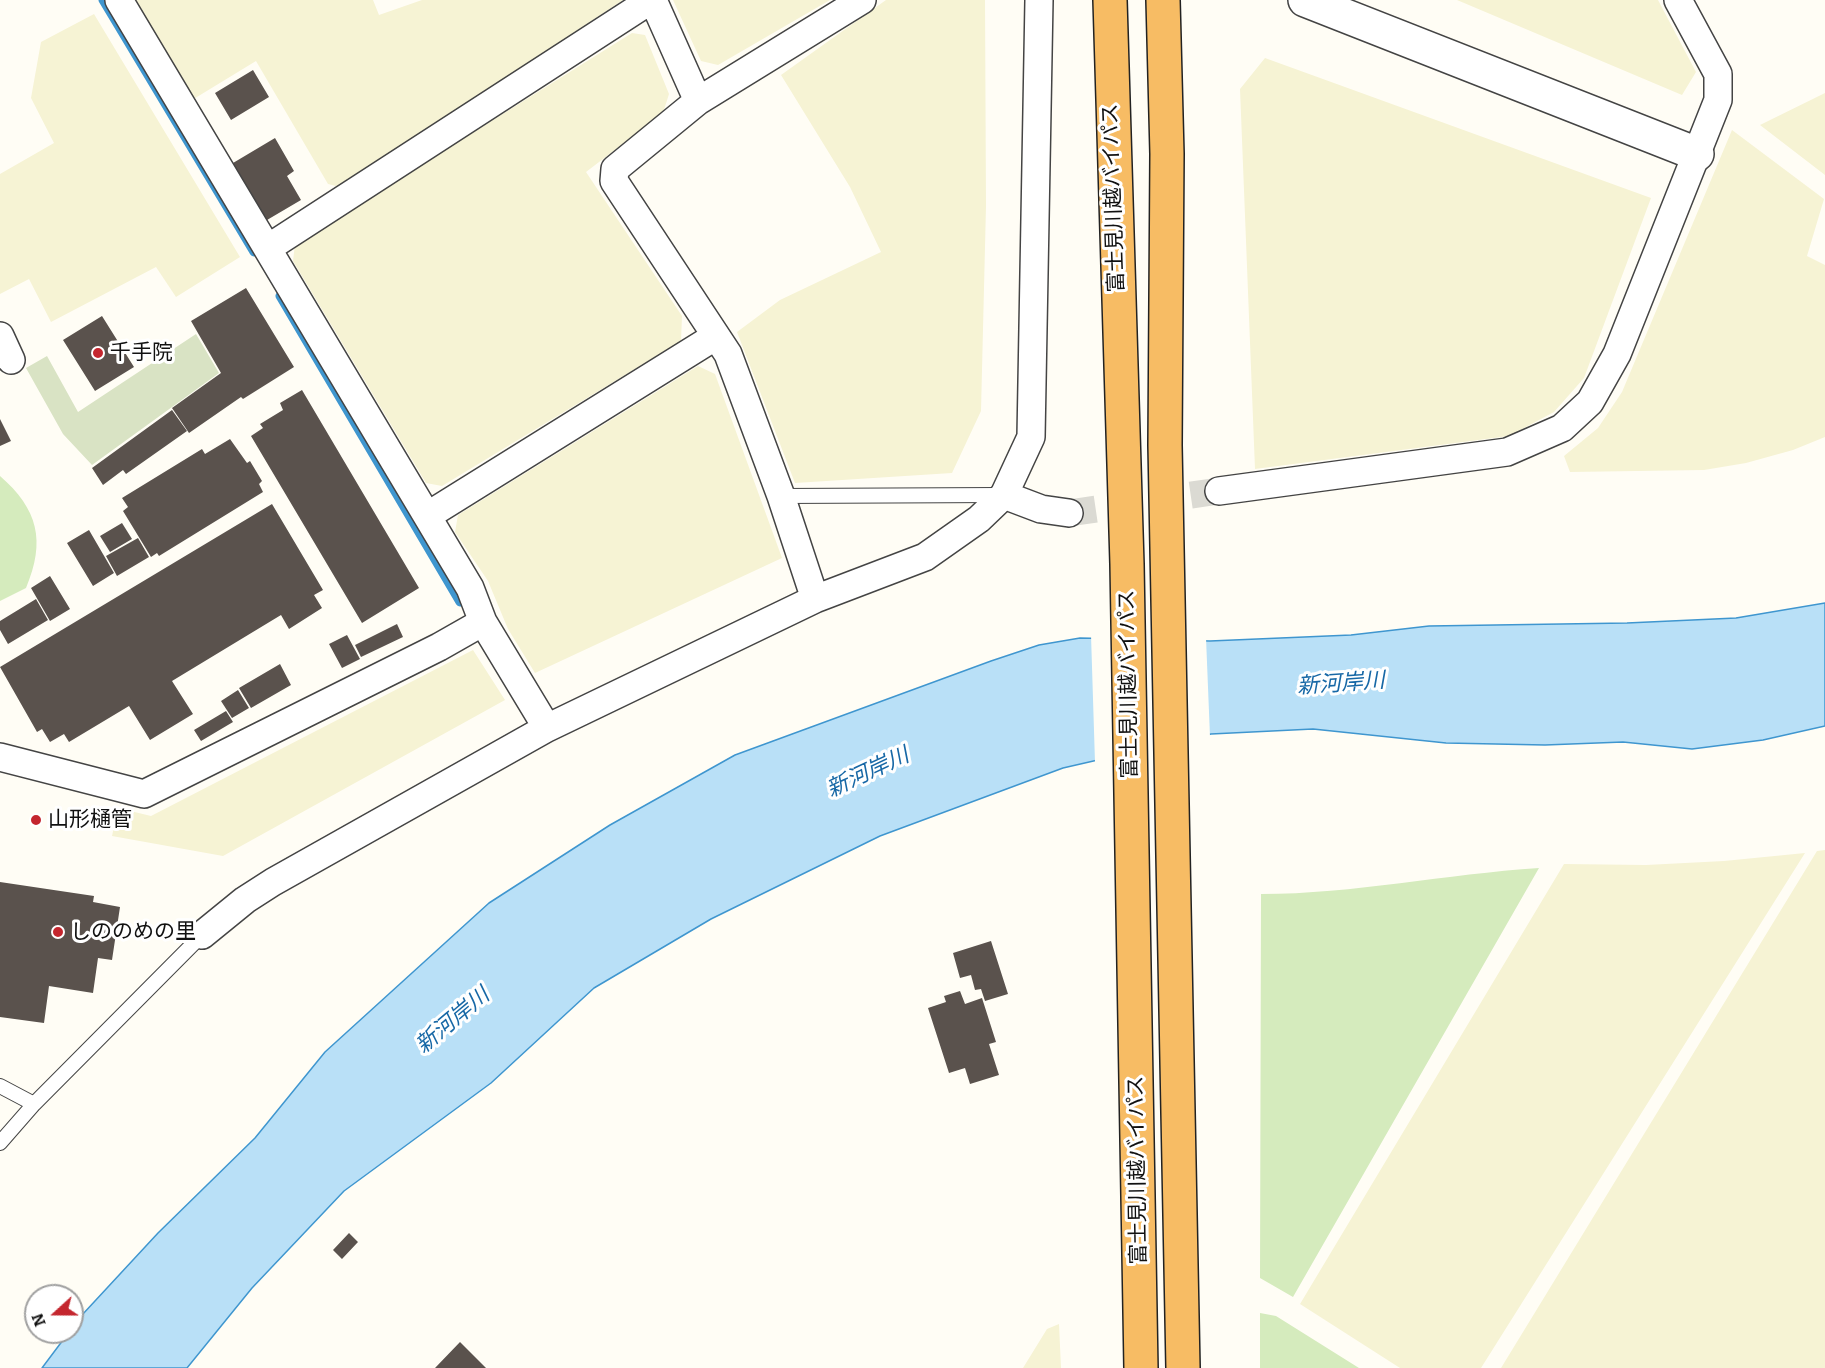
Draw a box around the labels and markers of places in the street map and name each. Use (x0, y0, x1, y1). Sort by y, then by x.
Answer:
place label: 千手院 (110, 340, 173, 366)
marker: 千手院 (91, 346, 105, 360)
place label: 山形樋管 (48, 807, 132, 833)
marker: 山形樋管 (29, 813, 43, 827)
place label: しののめの里 (70, 919, 196, 945)
marker: しののめの里 (51, 925, 65, 939)

